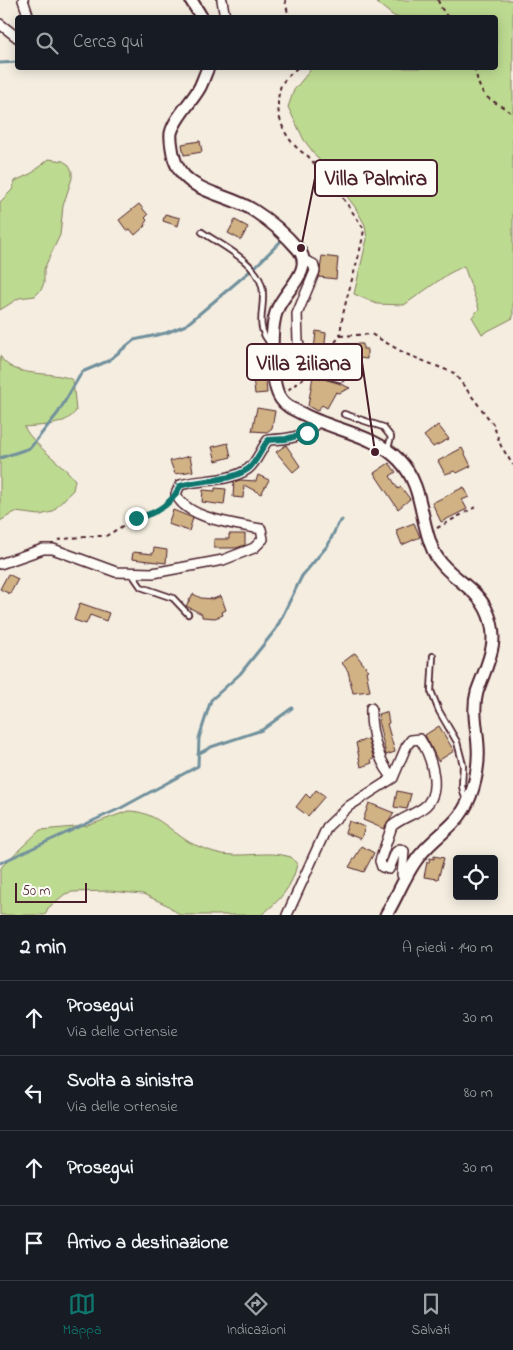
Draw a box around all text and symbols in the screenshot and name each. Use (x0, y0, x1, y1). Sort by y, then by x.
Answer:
search box (15, 15, 498, 70)
icon: search (33, 29, 61, 57)
text: Cerca qui (73, 29, 143, 56)
callout: Villa Palmira (315, 160, 437, 196)
text: Villa Palmira (324, 165, 427, 195)
callout: Villa Ziliana (247, 344, 362, 380)
text: Villa Ziliana (256, 350, 351, 380)
route start (296, 422, 319, 445)
route end (125, 507, 148, 530)
map controls (453, 855, 498, 900)
button: locate (453, 855, 498, 900)
scale bar (15, 880, 88, 903)
text: 50 m (22, 881, 50, 902)
text: 2 min (20, 933, 66, 963)
text: A piedi · 140 m (402, 936, 493, 960)
text: Prosegui (67, 993, 134, 1020)
icon: ahead (20, 1004, 48, 1032)
text: 30 m (463, 1006, 493, 1030)
text: Via delle Ortensie (67, 1020, 178, 1044)
text: Svolta a sinistra (67, 1068, 194, 1095)
icon: left (20, 1079, 48, 1107)
text: 80 m (464, 1081, 493, 1105)
text: Via delle Ortensie (67, 1095, 178, 1119)
icon: ahead (20, 1154, 48, 1182)
text: Prosegui (67, 1155, 134, 1182)
text: 30 m (463, 1156, 493, 1180)
icon: arrive (20, 1229, 48, 1257)
text: Arrivo a destinazione (67, 1230, 228, 1257)
tab: Mappa (63, 1290, 101, 1341)
tab: Indicazioni (227, 1290, 286, 1341)
tab: Salvati (411, 1290, 450, 1341)

